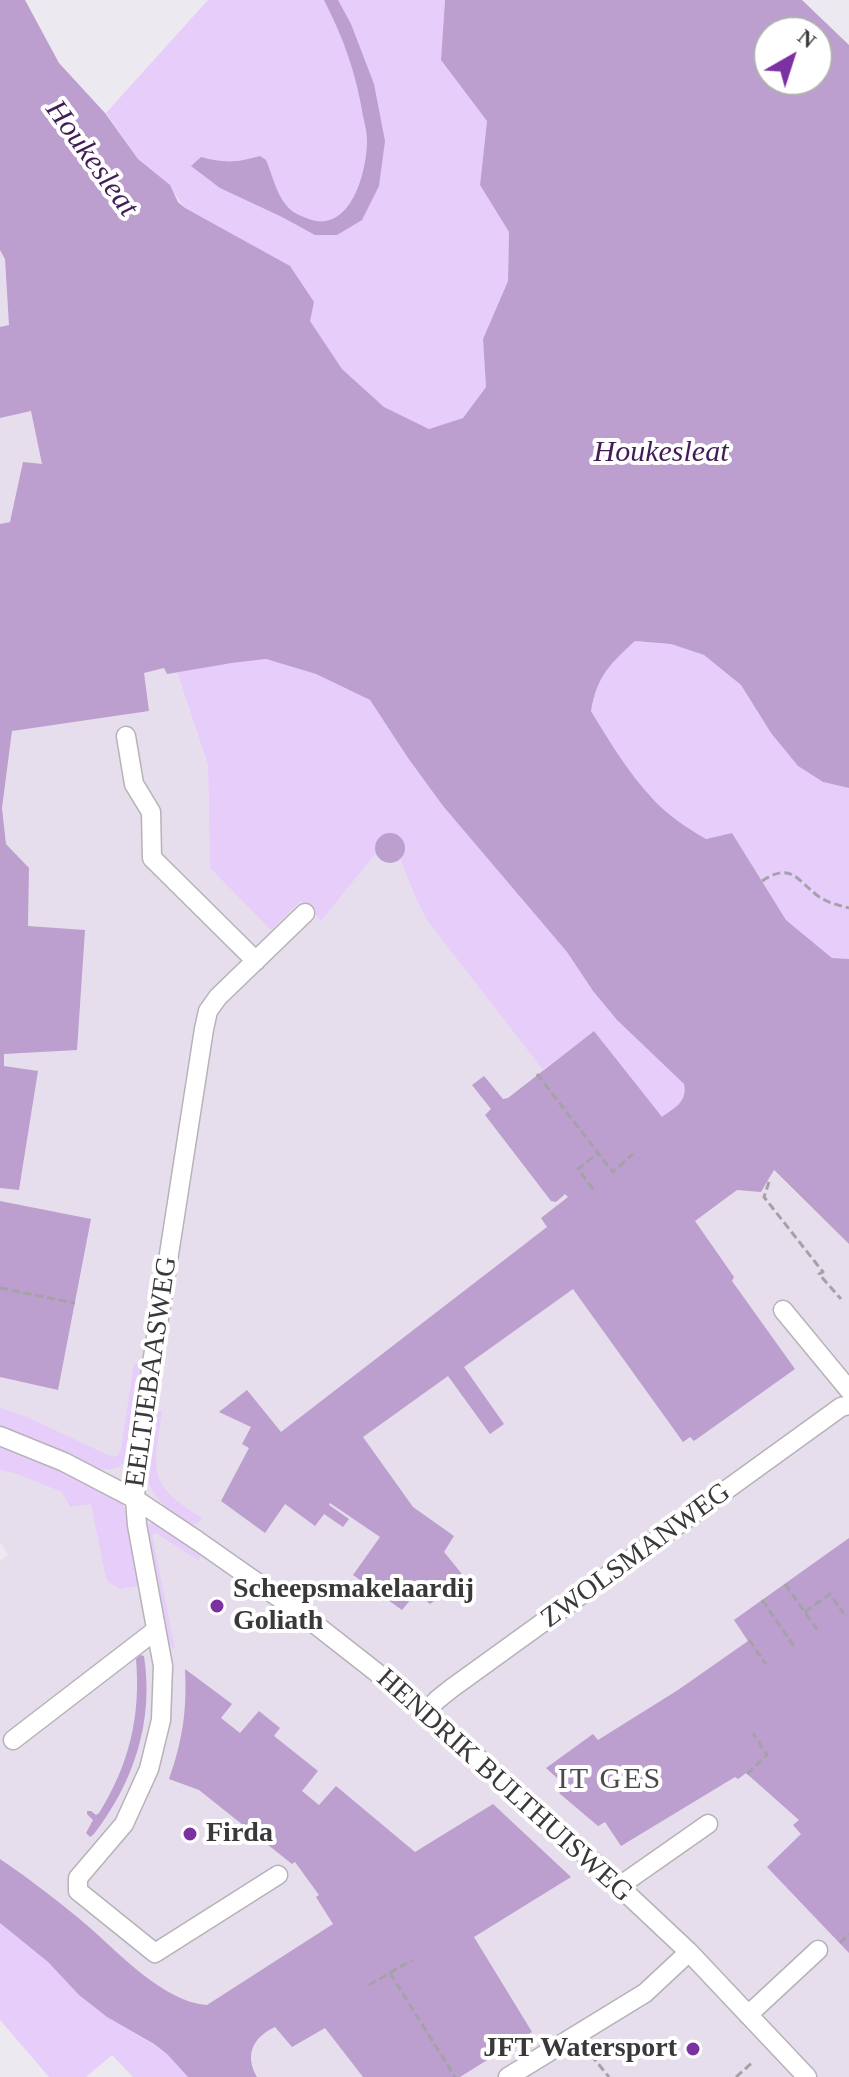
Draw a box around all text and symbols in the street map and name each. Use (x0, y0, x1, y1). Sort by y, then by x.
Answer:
north arrow (753, 16, 833, 96)
text: N (793, 24, 821, 53)
water label: Houkesleat (37, 94, 145, 224)
water label: Houkesleat (594, 435, 728, 471)
street label: EELTJEBAASWEG (119, 1255, 185, 1489)
street label: ZWOLSMANWEG (535, 1476, 737, 1636)
place label: Scheepsmakelaardij Goliath (233, 1573, 474, 1639)
marker: Scheepsmakelaardij Goliath (208, 1597, 226, 1615)
street label: HENDRIK BULTHUISWEG (369, 1662, 639, 1910)
district label: IT GES (558, 1762, 662, 1798)
place label: Firda (206, 1817, 273, 1851)
marker: Firda (181, 1825, 199, 1843)
place label: JFT Watersport (483, 2032, 677, 2066)
marker: JFT Watersport (684, 2040, 702, 2058)

